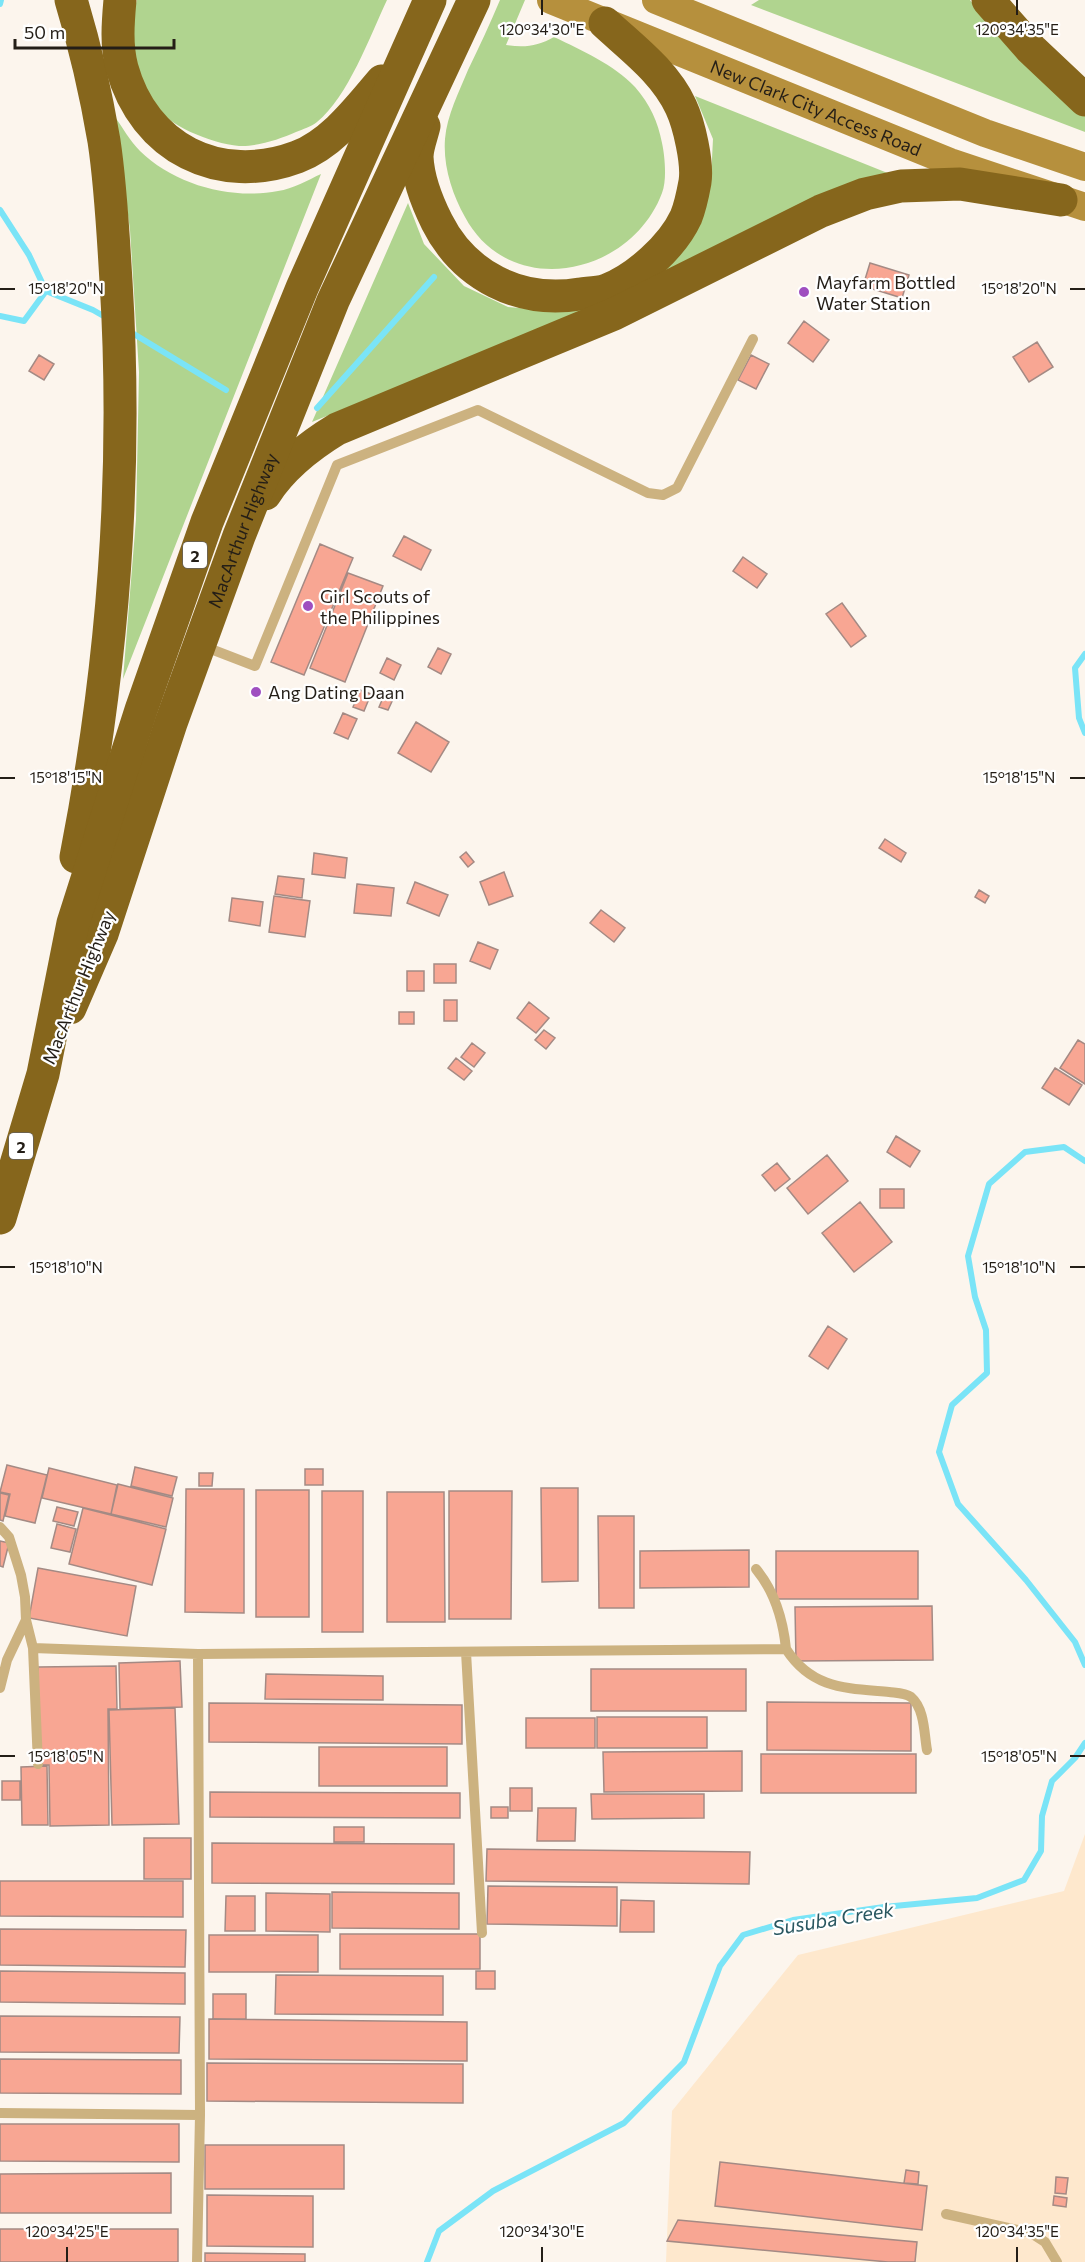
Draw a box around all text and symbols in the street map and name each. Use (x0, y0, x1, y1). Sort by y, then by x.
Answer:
scale bar (15, 12, 174, 50)
text: 120°34'30"E (500, 20, 585, 38)
text: 120°34'35"E (975, 20, 1059, 38)
text: 50 m (24, 21, 65, 43)
street label: New Clark City Access Road (707, 55, 925, 160)
place label: Mayfarm Bottled Water Station (816, 271, 956, 314)
text: 15°18'20"N (28, 279, 104, 297)
text: 15°18'20"N (981, 279, 1057, 297)
marker: Mayfarm Bottled Water Station (797, 285, 811, 299)
street label: MacArthur Highway (203, 450, 282, 611)
road number: 2 (183, 542, 207, 568)
place label: Girl Scouts of the Philippines (320, 585, 440, 628)
marker: Girl Scouts of the Philippines (301, 599, 315, 613)
place label: Ang Dating Daan (268, 681, 405, 703)
marker: Ang Dating Daan (249, 685, 263, 699)
text: 15°18'15"N (30, 768, 102, 786)
text: 15°18'15"N (983, 768, 1055, 786)
street label: MacArthur Highway (37, 907, 119, 1067)
road number: 2 (9, 1133, 33, 1159)
text: 15°18'10"N (29, 1258, 103, 1276)
text: 15°18'10"N (982, 1258, 1056, 1276)
text: 15°18'05"N (28, 1747, 104, 1765)
text: 15°18'05"N (981, 1747, 1057, 1765)
water label: Susuba Creek (771, 1896, 897, 1939)
text: 120°34'25"E (25, 2222, 109, 2240)
text: 120°34'30"E (500, 2222, 585, 2240)
text: 120°34'35"E (975, 2222, 1059, 2240)

